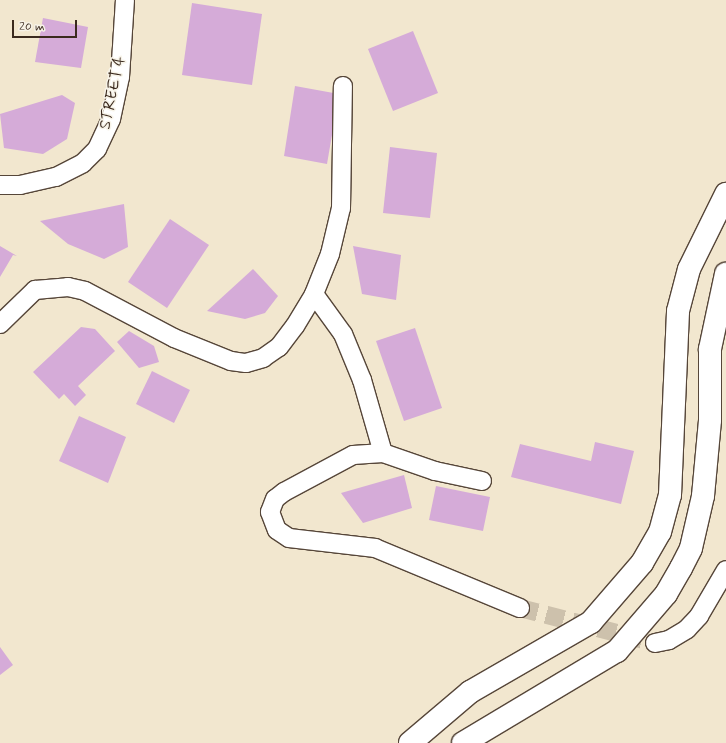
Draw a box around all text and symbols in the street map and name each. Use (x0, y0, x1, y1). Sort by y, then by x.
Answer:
scale bar (14, 12, 79, 38)
text: 20 m (19, 19, 45, 35)
street label: STREET 4 (96, 55, 130, 131)

